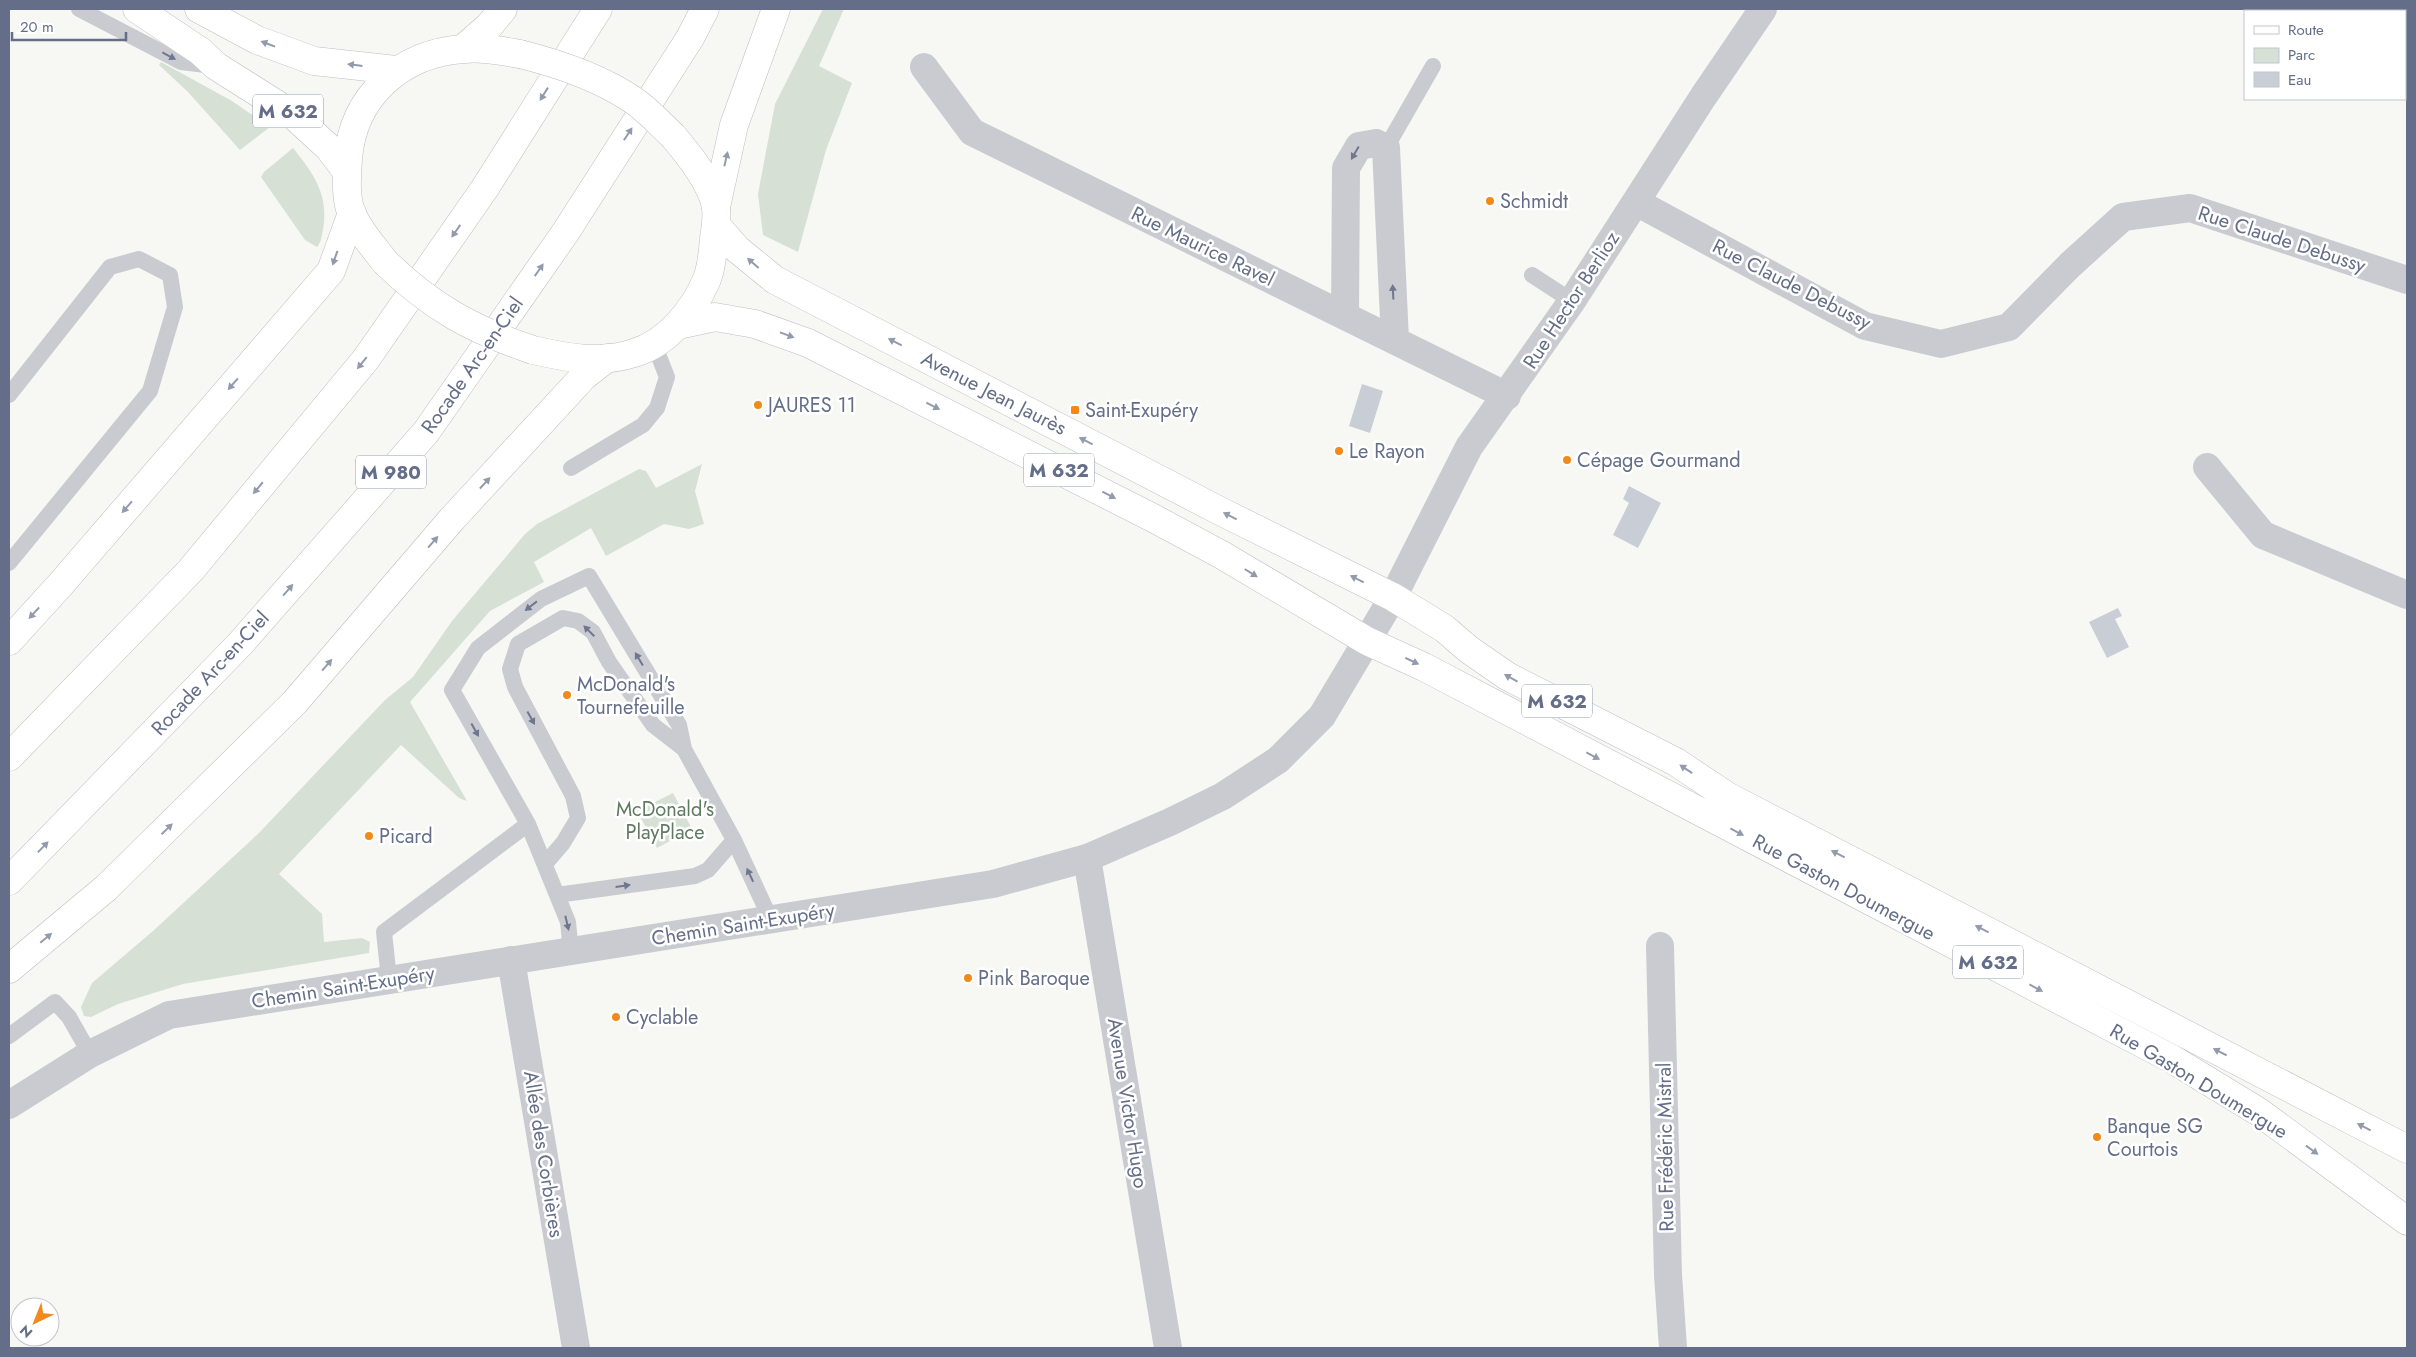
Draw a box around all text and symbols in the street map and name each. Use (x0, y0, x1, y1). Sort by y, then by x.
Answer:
scale bar (12, 10, 126, 42)
legend (2244, 10, 2406, 100)
text: 20 m (20, 16, 54, 38)
text: Route (2288, 19, 2324, 41)
one-way arrow (261, 40, 276, 47)
text: Parc (2288, 44, 2315, 66)
one-way arrow (162, 52, 176, 60)
one-way arrow (347, 61, 363, 69)
text: Eau (2288, 69, 2311, 91)
one-way arrow (540, 88, 549, 101)
road number: M 632 (253, 94, 323, 128)
one-way arrow (624, 127, 633, 141)
one-way arrow (1350, 147, 1359, 160)
one-way arrow (722, 152, 730, 167)
place label: Schmidt (1500, 187, 1568, 216)
marker: Schmidt (1484, 195, 1496, 207)
street label: Rue Maurice Ravel (1126, 199, 1279, 294)
street label: Rue Claude Debussy (2194, 199, 2370, 280)
one-way arrow (451, 224, 461, 237)
street label: Rue Hector Berlioz (1516, 226, 1627, 375)
street label: Rue Claude Debussy (1707, 232, 1876, 337)
one-way arrow (331, 251, 338, 266)
one-way arrow (747, 258, 760, 269)
one-way arrow (534, 263, 544, 276)
one-way arrow (1388, 283, 1396, 299)
street label: Rocade Arc-en-Ciel (414, 291, 531, 440)
one-way arrow (779, 332, 794, 339)
one-way arrow (888, 338, 902, 346)
street label: Avenue Jean Jaurès (916, 344, 1071, 443)
one-way arrow (357, 357, 368, 370)
one-way arrow (228, 377, 239, 390)
place label: JAURES 11 (765, 391, 856, 420)
place label: Saint-Exupéry (1085, 396, 1198, 425)
marker: JAURES 11 (752, 399, 764, 411)
one-way arrow (925, 402, 940, 410)
marker: Saint-Exupéry (1069, 404, 1081, 416)
one-way arrow (1079, 437, 1093, 445)
place label: Le Rayon (1349, 437, 1425, 466)
marker: Le Rayon (1333, 445, 1345, 457)
place label: Cépage Gourmand (1577, 446, 1741, 475)
road number: M 632 (1024, 454, 1094, 486)
marker: Cépage Gourmand (1561, 454, 1573, 466)
road number: M 980 (356, 456, 426, 488)
one-way arrow (479, 478, 491, 490)
one-way arrow (253, 482, 264, 495)
one-way arrow (1102, 491, 1116, 499)
one-way arrow (122, 500, 133, 513)
one-way arrow (1223, 512, 1237, 520)
one-way arrow (427, 535, 438, 548)
one-way arrow (1245, 568, 1258, 578)
one-way arrow (1350, 575, 1364, 583)
one-way arrow (282, 584, 294, 596)
one-way arrow (525, 601, 538, 612)
street label: Rocade Arc-en-Ciel (145, 604, 276, 742)
one-way arrow (28, 606, 40, 618)
one-way arrow (583, 625, 595, 637)
one-way arrow (635, 653, 644, 666)
one-way arrow (321, 658, 332, 671)
one-way arrow (1405, 658, 1419, 666)
place label: McDonald's Tournefeuille (577, 670, 685, 722)
one-way arrow (1505, 673, 1518, 682)
road number: M 632 (1522, 684, 1592, 718)
marker: McDonald's Tournefeuille (561, 689, 573, 701)
one-way arrow (527, 712, 536, 725)
one-way arrow (471, 722, 479, 737)
one-way arrow (1586, 752, 1601, 760)
one-way arrow (1679, 764, 1693, 774)
park label: McDonald's PlayPlace (616, 795, 714, 847)
place label: Picard (379, 822, 433, 851)
one-way arrow (160, 823, 172, 835)
street label: Rue Gaston Doumergue (1747, 827, 1940, 948)
one-way arrow (1730, 828, 1744, 836)
marker: Picard (363, 830, 375, 842)
one-way arrow (37, 841, 49, 853)
one-way arrow (1831, 850, 1845, 858)
one-way arrow (746, 868, 754, 882)
one-way arrow (615, 882, 631, 890)
street label: Chemin Saint-Exupéry (650, 896, 837, 953)
one-way arrow (563, 916, 571, 931)
one-way arrow (1975, 925, 1990, 933)
one-way arrow (39, 932, 52, 943)
road number: M 632 (1953, 946, 2023, 979)
street label: Chemin Saint-Exupéry (250, 959, 437, 1016)
place label: Pink Baroque (978, 964, 1090, 993)
marker: Pink Baroque (962, 972, 974, 984)
one-way arrow (2029, 984, 2044, 992)
place label: Cyclable (626, 1003, 698, 1032)
marker: Cyclable (610, 1011, 622, 1023)
street label: Avenue Victor Hugo (1100, 1016, 1155, 1190)
street label: Rue Gaston Doumergue (2104, 1017, 2293, 1146)
one-way arrow (2213, 1048, 2227, 1056)
street label: Rue Frédéric Mistral (1650, 1062, 1681, 1232)
street label: Allée des Corbières (516, 1069, 571, 1239)
place label: Banque SG Courtois (2107, 1112, 2203, 1164)
one-way arrow (2357, 1123, 2371, 1131)
marker: Banque SG Courtois (2091, 1131, 2103, 1143)
one-way arrow (2305, 1145, 2318, 1155)
north arrow (10, 1297, 60, 1347)
text: N (15, 1320, 37, 1343)

